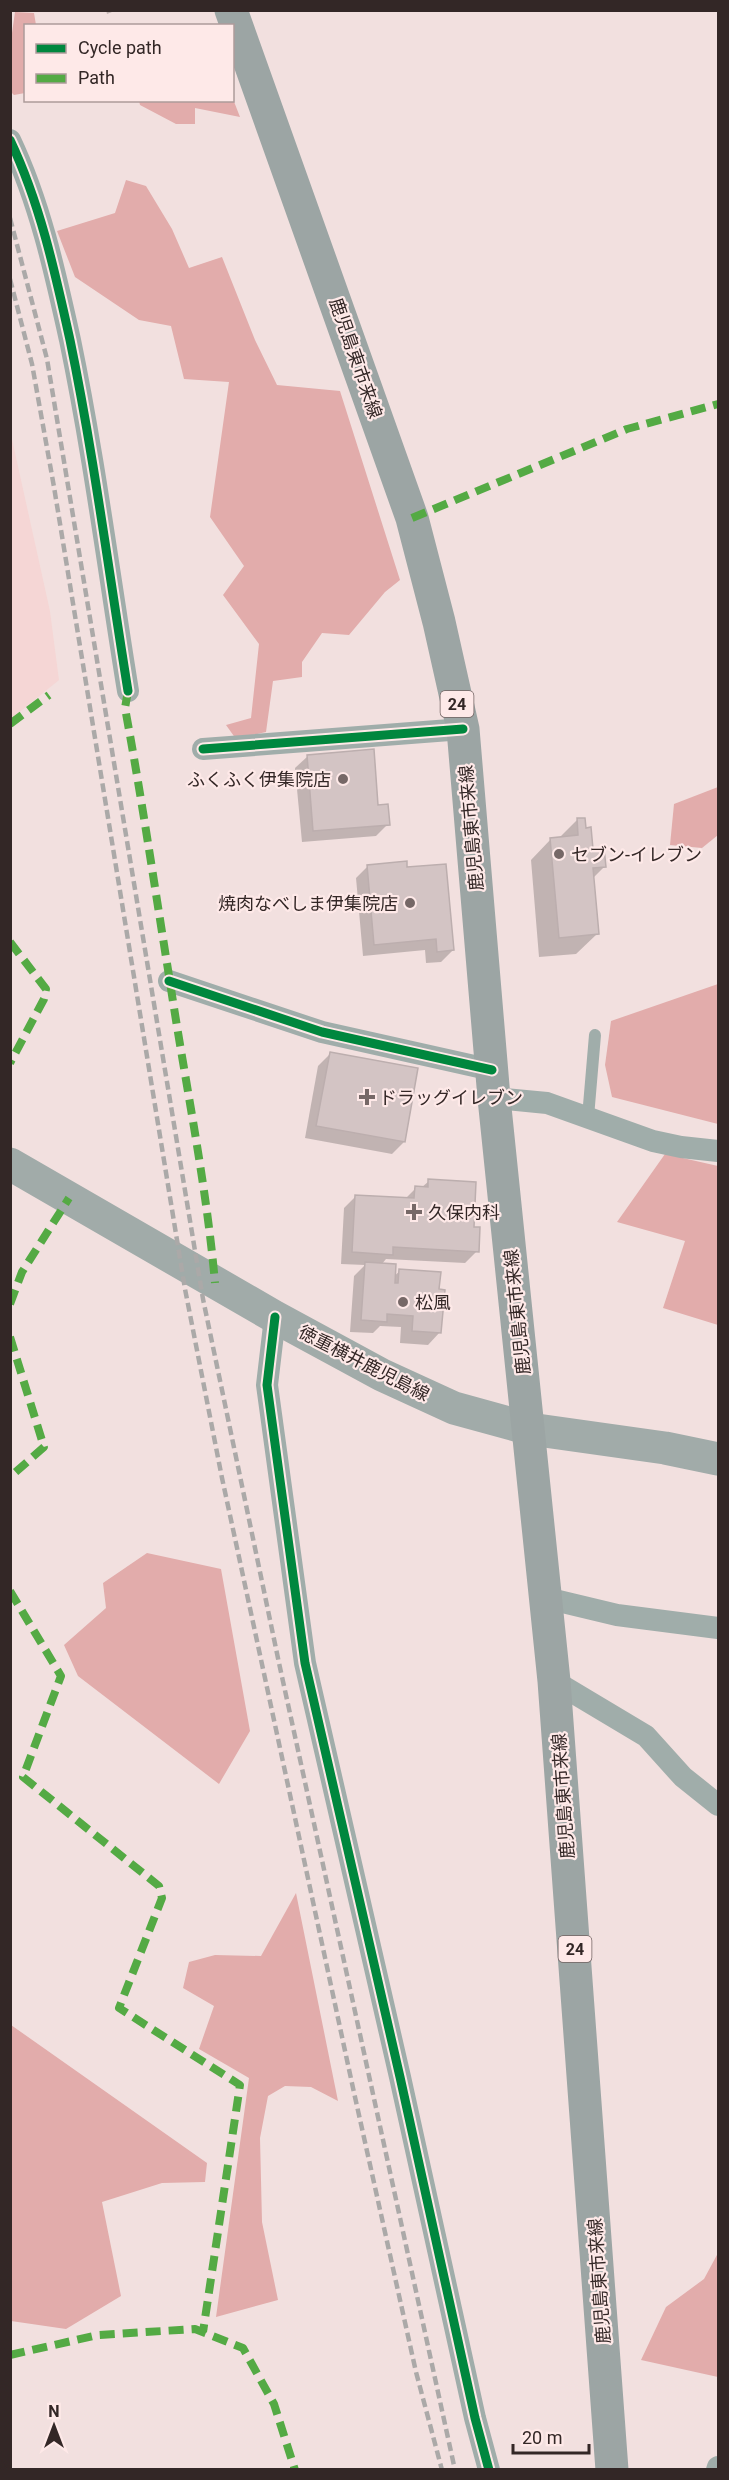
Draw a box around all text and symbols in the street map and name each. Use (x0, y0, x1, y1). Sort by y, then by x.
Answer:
legend (24, 24, 234, 102)
text: Cycle path (78, 37, 162, 58)
text: Path (78, 67, 115, 88)
street label: 鹿児島東市来線 (326, 295, 386, 421)
road number: 24 (440, 691, 474, 717)
street label: 鹿児島東市来線 (455, 764, 487, 892)
place label: ふくふく伊集院店 (187, 769, 331, 790)
marker: ふくふく伊集院店 (336, 772, 350, 786)
place label: セブン-イレブン (571, 844, 702, 865)
marker: セブン-イレブン (552, 847, 566, 861)
place label: 焼肉なべしま伊集院店 (218, 893, 398, 914)
marker: 焼肉なべしま伊集院店 (403, 896, 417, 910)
place label: ドラッグイレブン (379, 1087, 523, 1108)
marker: ドラッグイレブン (360, 1090, 374, 1104)
place label: 久保内科 (428, 1202, 500, 1223)
marker: 久保内科 (405, 1203, 423, 1221)
street label: 鹿児島東市来線 (500, 1248, 534, 1376)
place label: 松風 (415, 1292, 451, 1313)
marker: 松風 (396, 1295, 410, 1309)
street label: 徳重横井鹿児島線 (295, 1321, 433, 1405)
street label: 鹿児島東市来線 (548, 1732, 578, 1860)
road number: 24 (558, 1936, 592, 1962)
street label: 鹿児島東市来線 (584, 2217, 614, 2345)
north arrow (24, 2396, 84, 2456)
text: N (48, 2402, 60, 2421)
scale bar (513, 2417, 590, 2455)
text: 20 m (522, 2427, 562, 2448)

